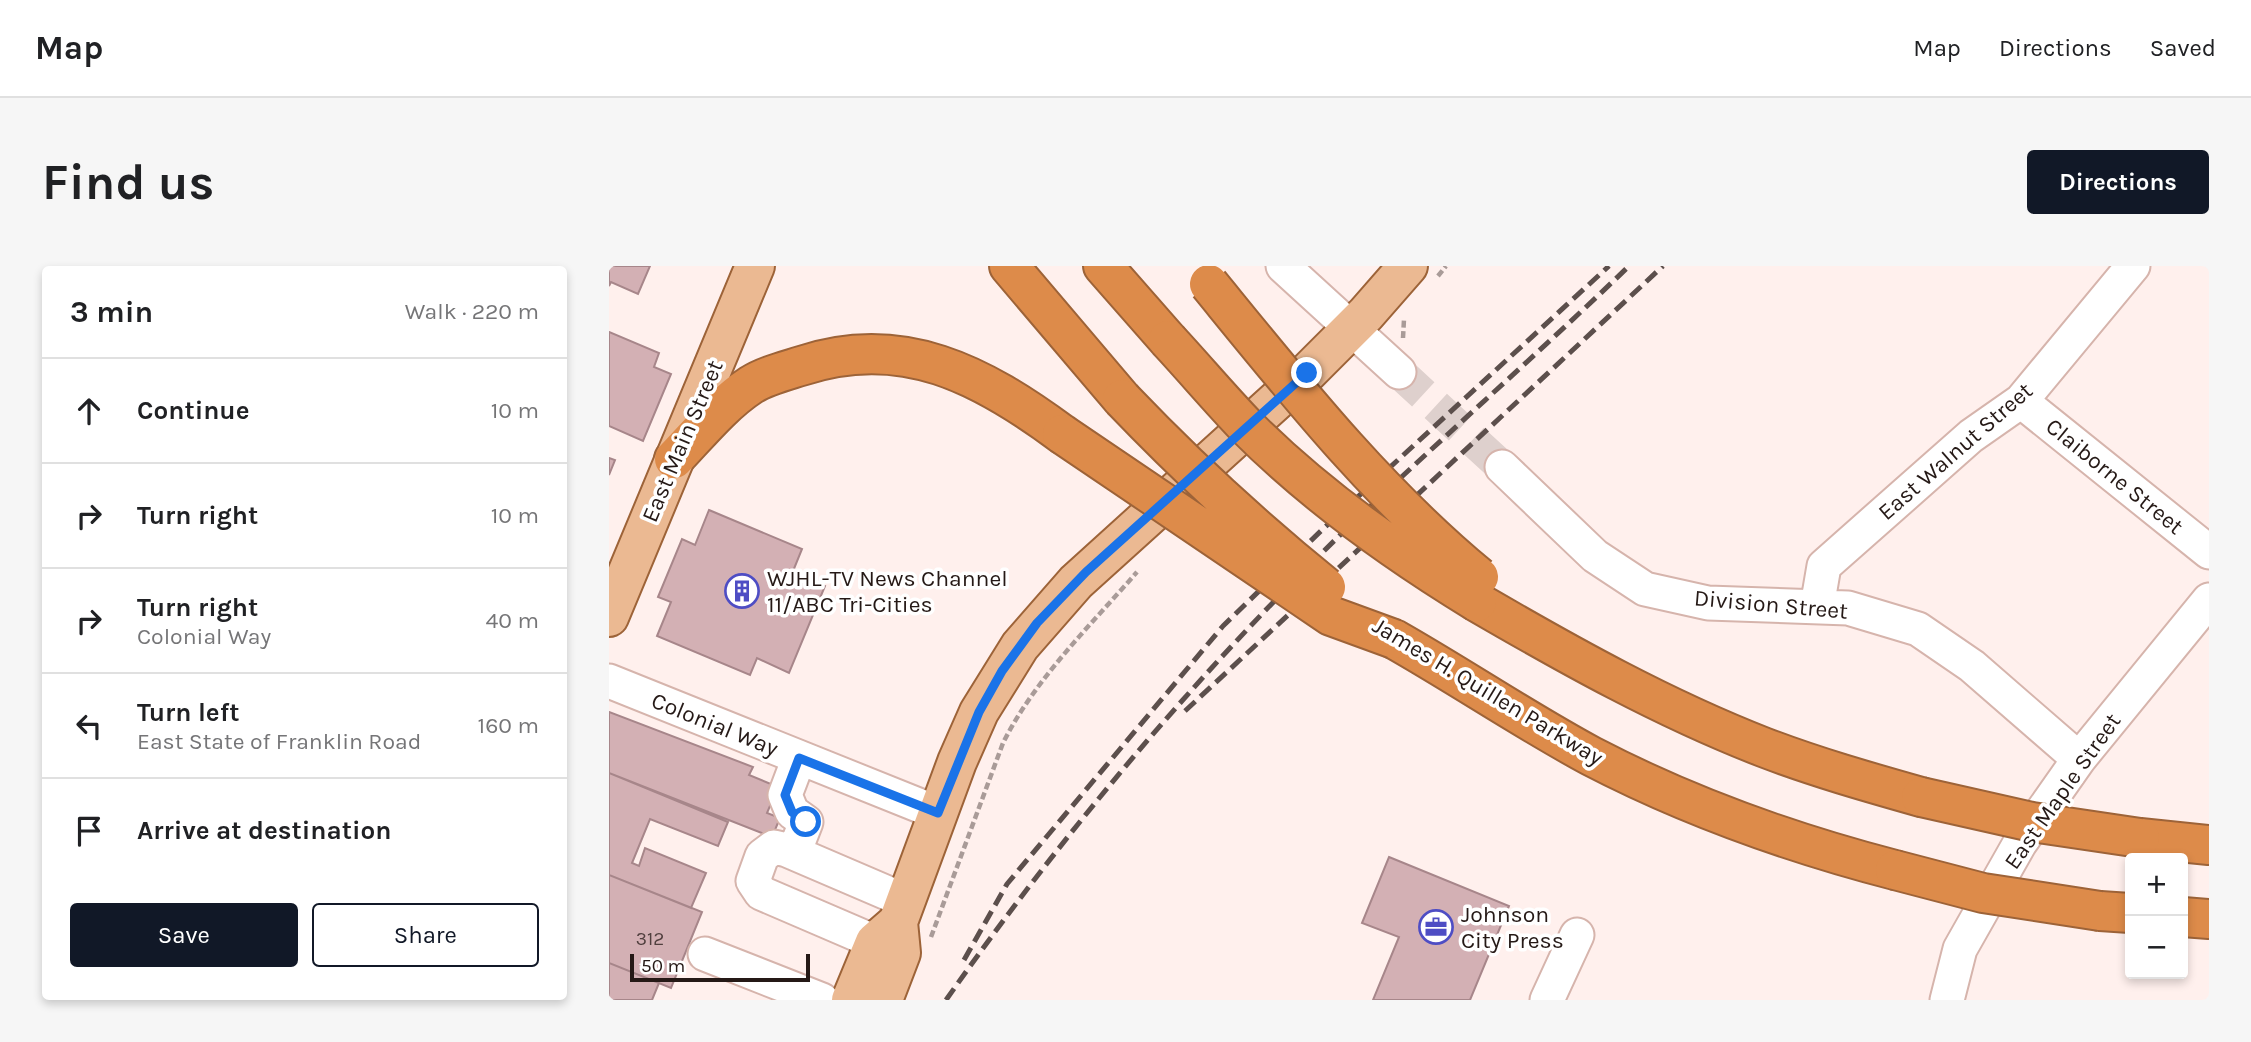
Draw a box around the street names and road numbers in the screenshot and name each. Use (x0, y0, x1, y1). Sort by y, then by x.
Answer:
street label: East Main Street (636, 356, 729, 526)
street label: East Walnut Street (1873, 377, 2038, 526)
street label: Claiborne Street (2041, 413, 2189, 540)
street label: Division Street (1693, 584, 1849, 625)
street label: James H. Quillen Parkway (1368, 612, 1608, 771)
street label: Colonial Way (648, 687, 782, 762)
street label: East Maple Street (1999, 708, 2127, 874)

